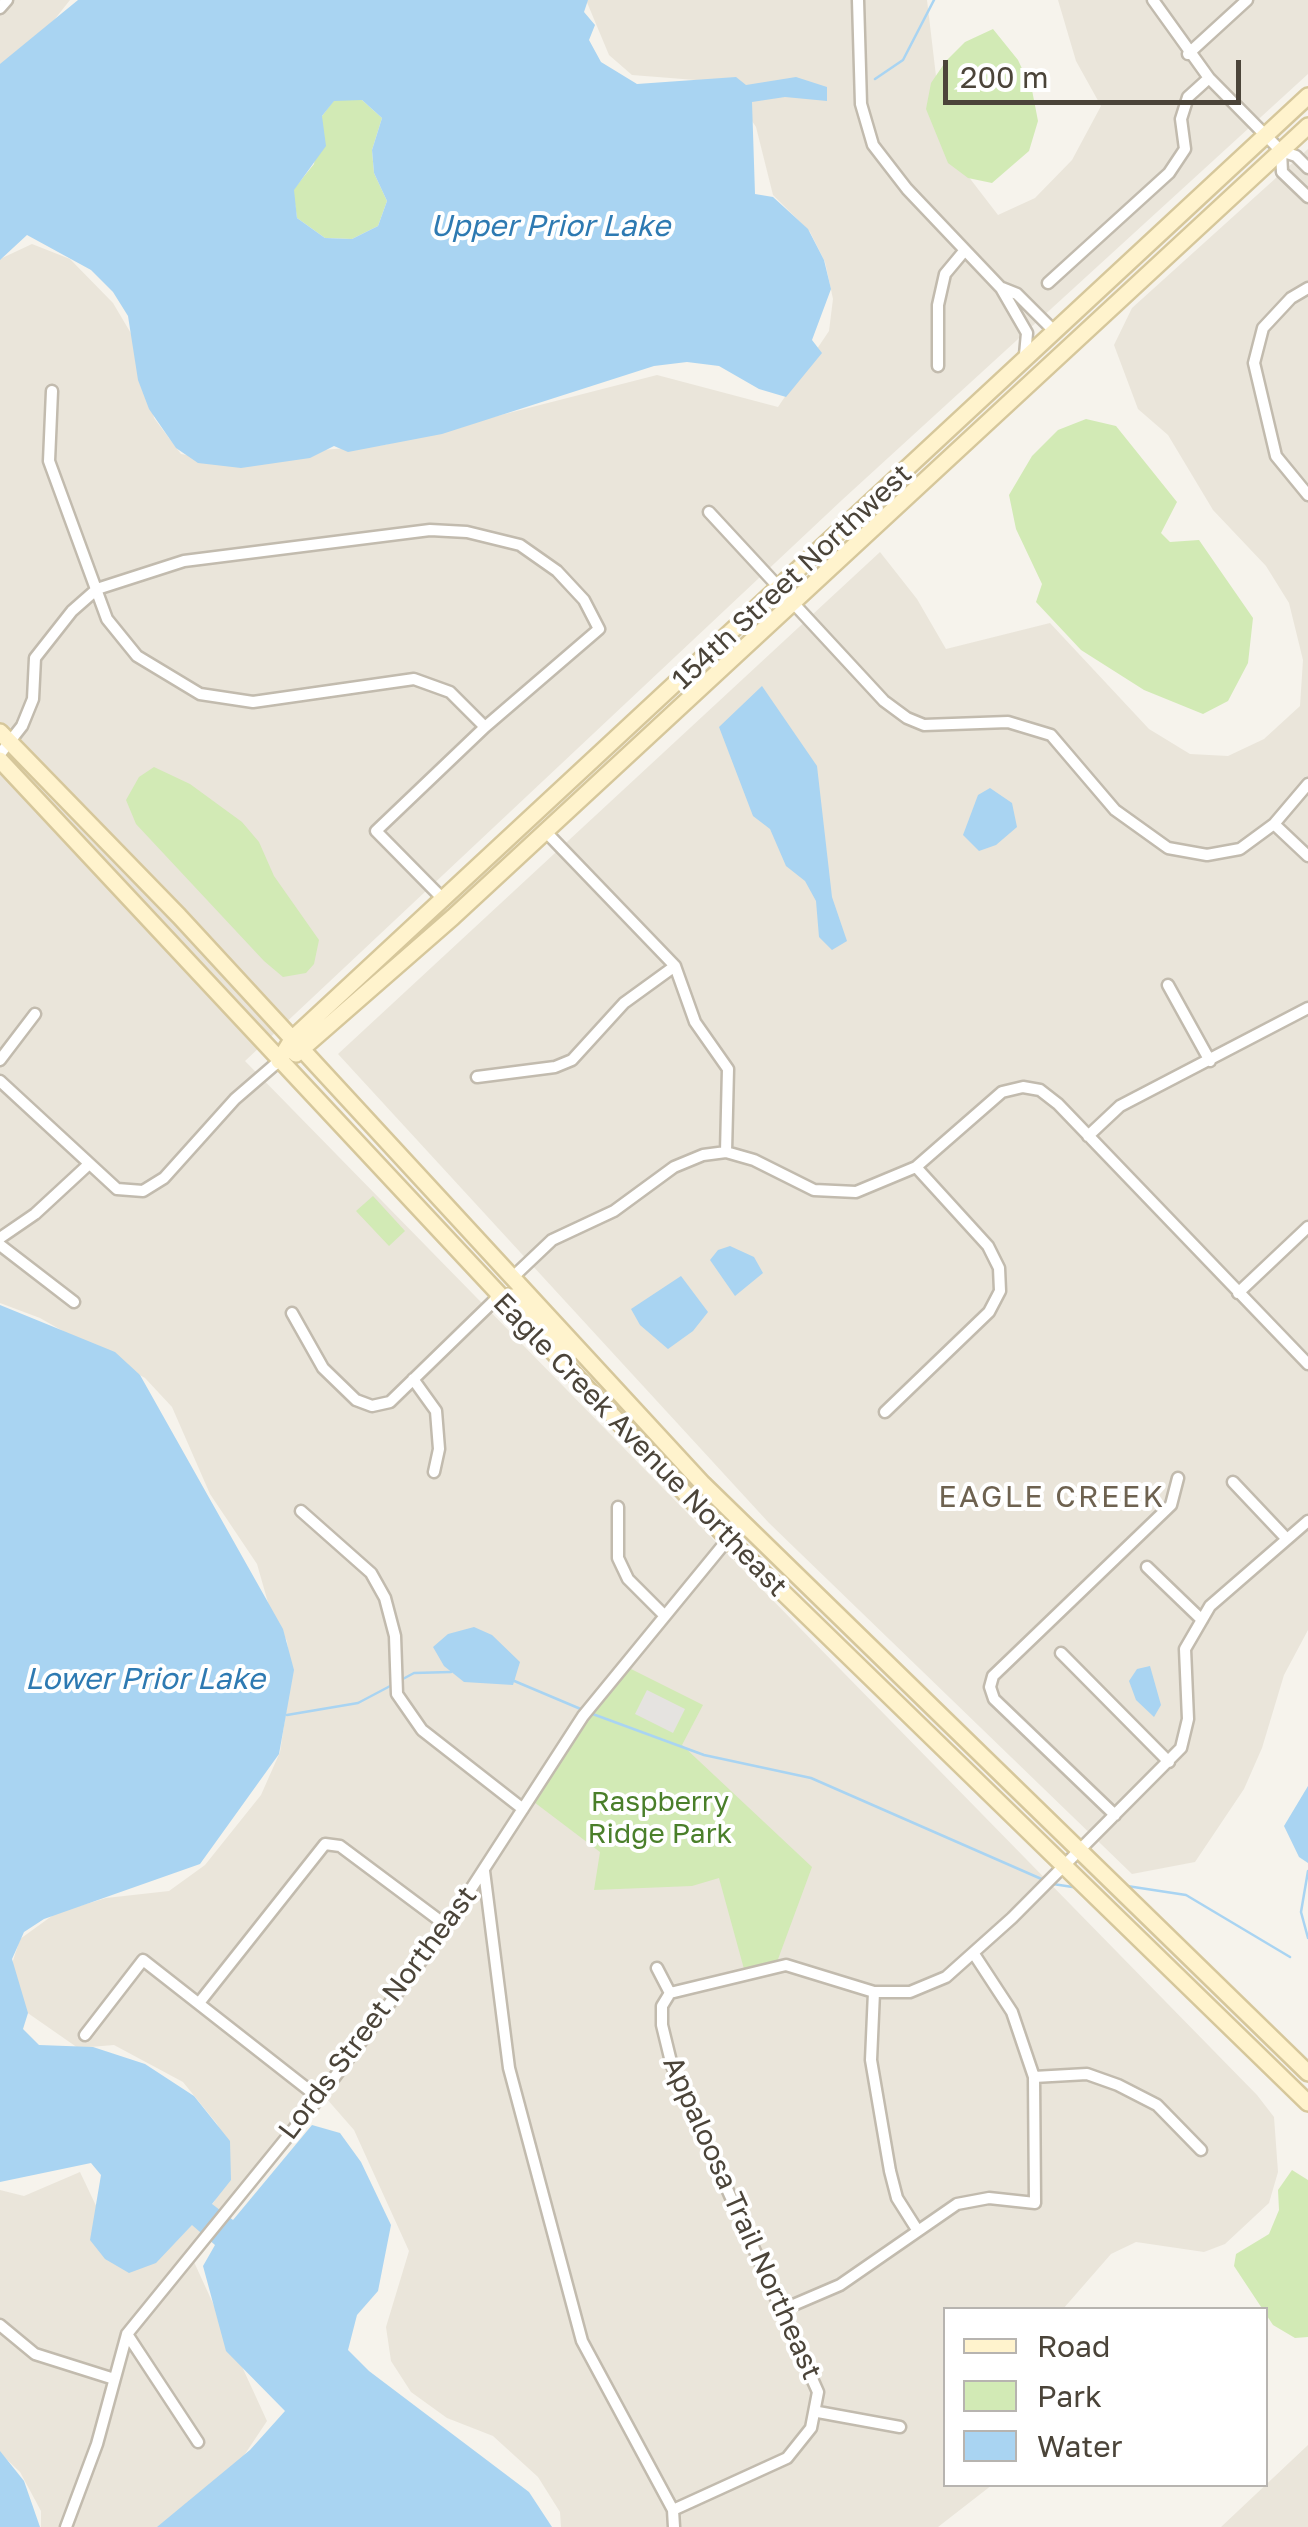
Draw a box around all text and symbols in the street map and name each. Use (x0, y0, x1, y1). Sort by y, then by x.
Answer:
scale bar (948, 40, 1246, 102)
text: 200 m (960, 59, 1049, 95)
water label: Upper Prior Lake (430, 208, 670, 244)
street label: 154th Street Northwest (666, 457, 918, 697)
street label: Eagle Creek Avenue Northeast (486, 1286, 794, 1604)
district label: EAGLE CREEK (938, 1479, 1166, 1515)
water label: Lower Prior Lake (25, 1661, 265, 1697)
park label: Raspberry Ridge Park (588, 1785, 732, 1851)
street label: Lords Street Northeast (272, 1880, 484, 2146)
street label: Appaloosa Trail Northeast (656, 2051, 828, 2385)
legend (943, 2307, 1268, 2487)
text: Road (1037, 2328, 1111, 2364)
text: Park (1037, 2378, 1102, 2414)
text: Water (1037, 2428, 1122, 2464)

